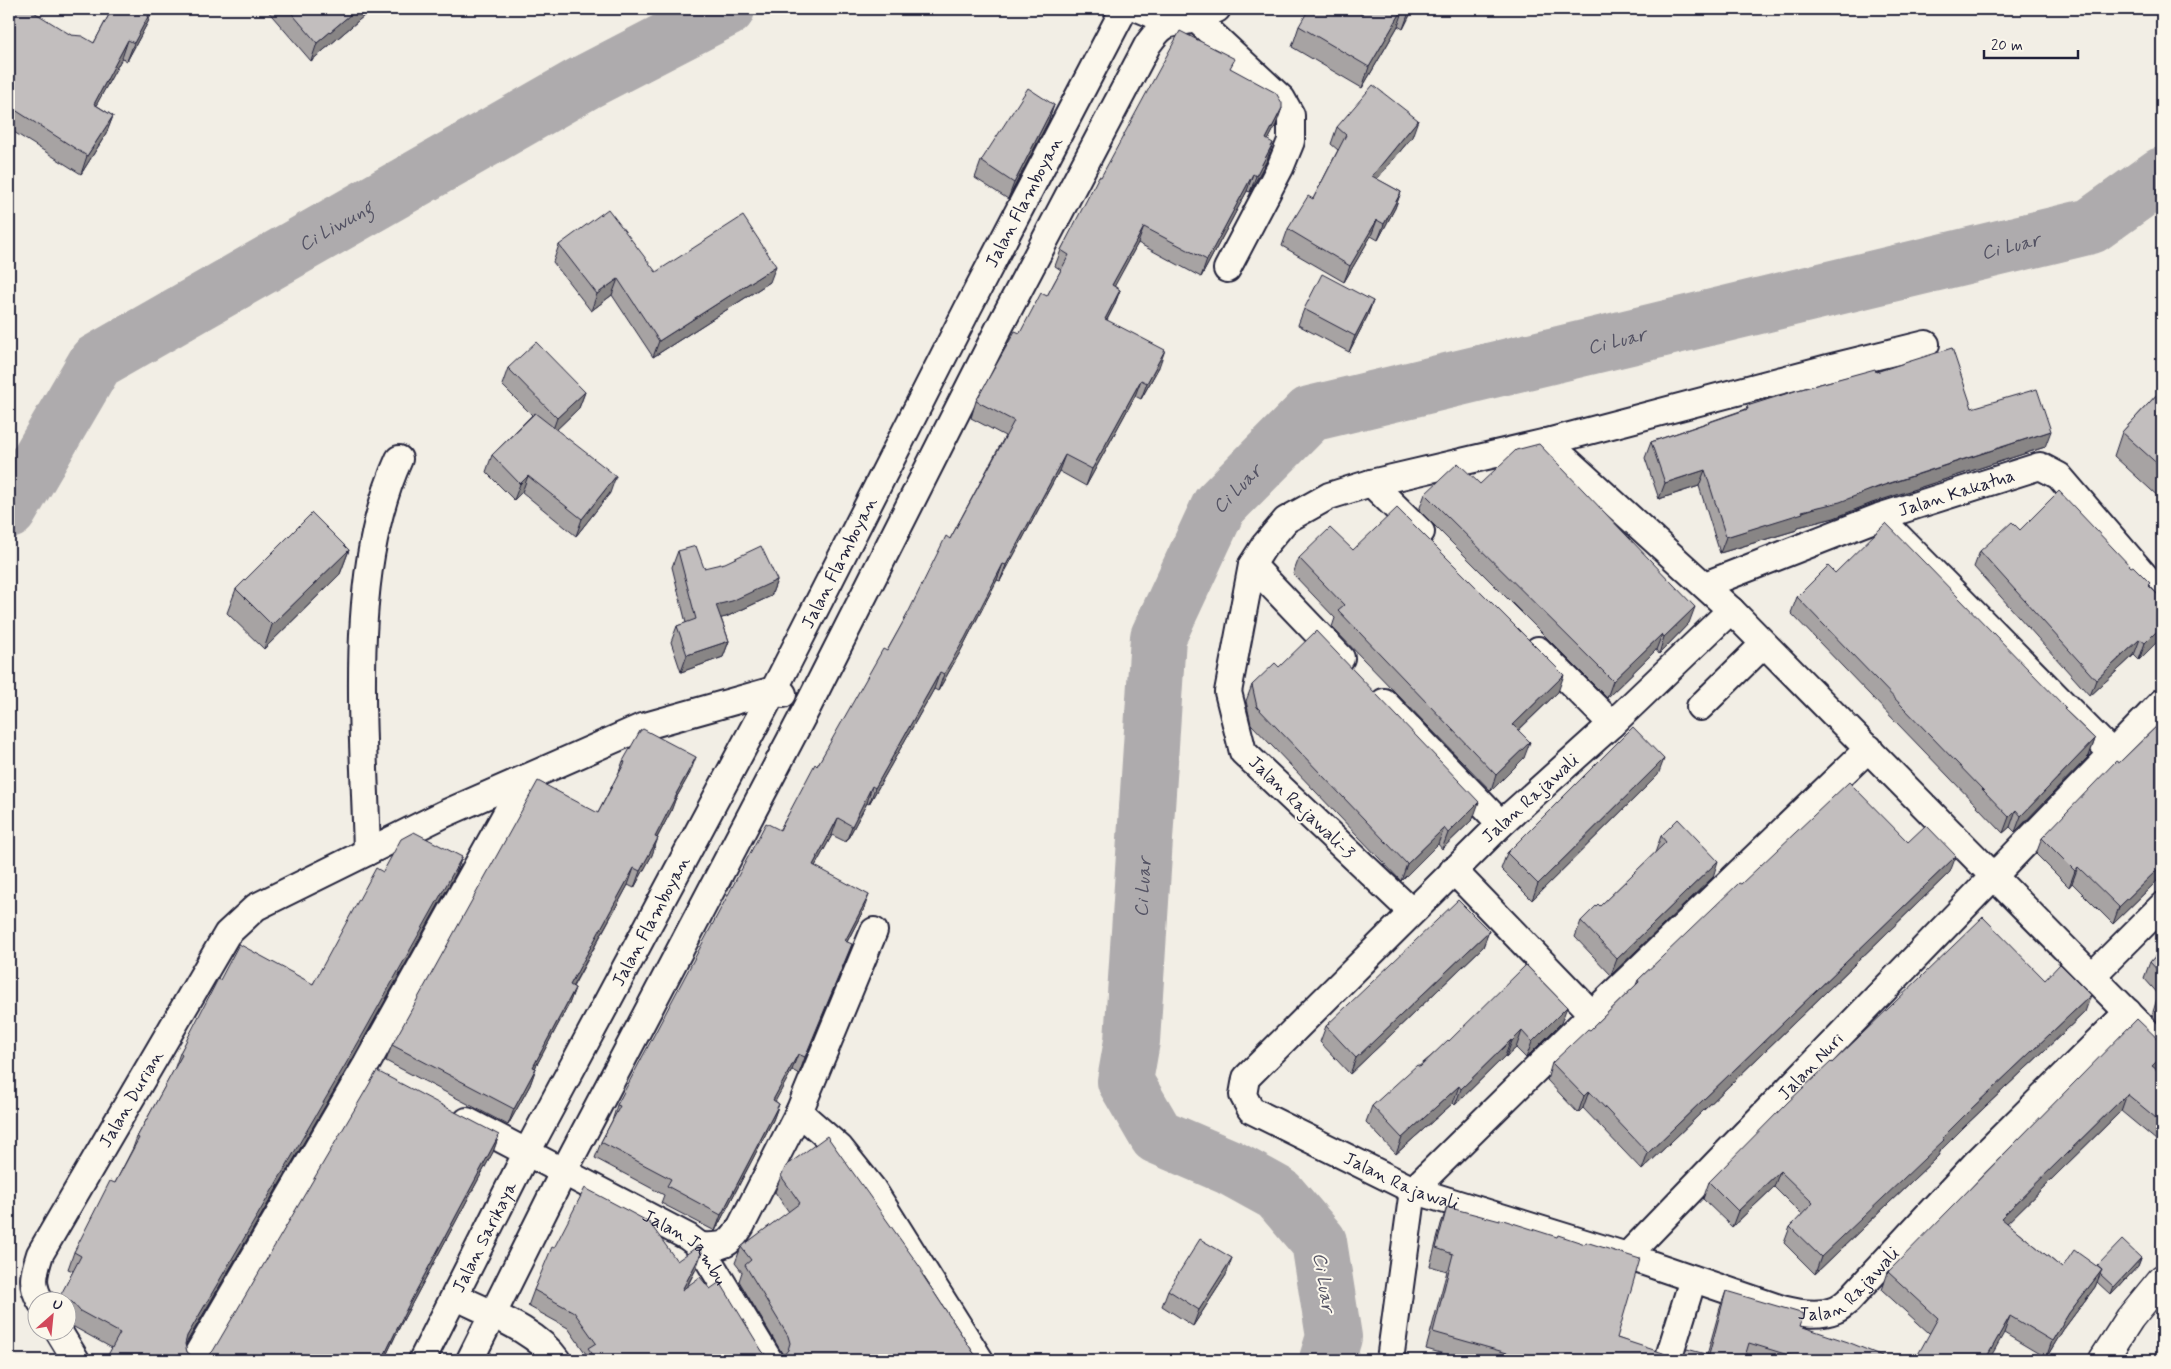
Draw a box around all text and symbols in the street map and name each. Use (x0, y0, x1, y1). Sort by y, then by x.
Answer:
scale bar (1984, 28, 2077, 60)
text: 20 m (1991, 36, 2023, 56)
street label: Jalan Flamboyan (980, 133, 1068, 272)
water label: Ci Liwung (294, 194, 380, 258)
water label: Ci Luar (1979, 227, 2046, 266)
water label: Ci Luar (1585, 322, 1652, 361)
water label: Ci Luar (1208, 457, 1270, 519)
street label: Jalan Kakatua (1895, 464, 2018, 523)
street label: Jalan Flamboyan (796, 493, 883, 633)
street label: Jalan Rajawali (1477, 749, 1584, 849)
street label: Jalan Rajawali-3 (1243, 751, 1360, 865)
street label: Jalan Flamboyan (607, 852, 696, 991)
water label: Ci Luar (1129, 854, 1158, 918)
street label: Jalan Nuri (1773, 1028, 1849, 1106)
street label: Jalan Durian (94, 1046, 170, 1152)
street label: Jalan Rajawali (1339, 1147, 1462, 1216)
street label: Jalan Sarikaya (447, 1178, 523, 1297)
street label: Jalan Jambu (638, 1204, 732, 1290)
street label: Jalan Rajawali (1797, 1242, 1905, 1327)
water label: Ci Luar (1307, 1251, 1341, 1317)
north arrow (28, 1292, 78, 1342)
text: U (49, 1295, 66, 1315)

